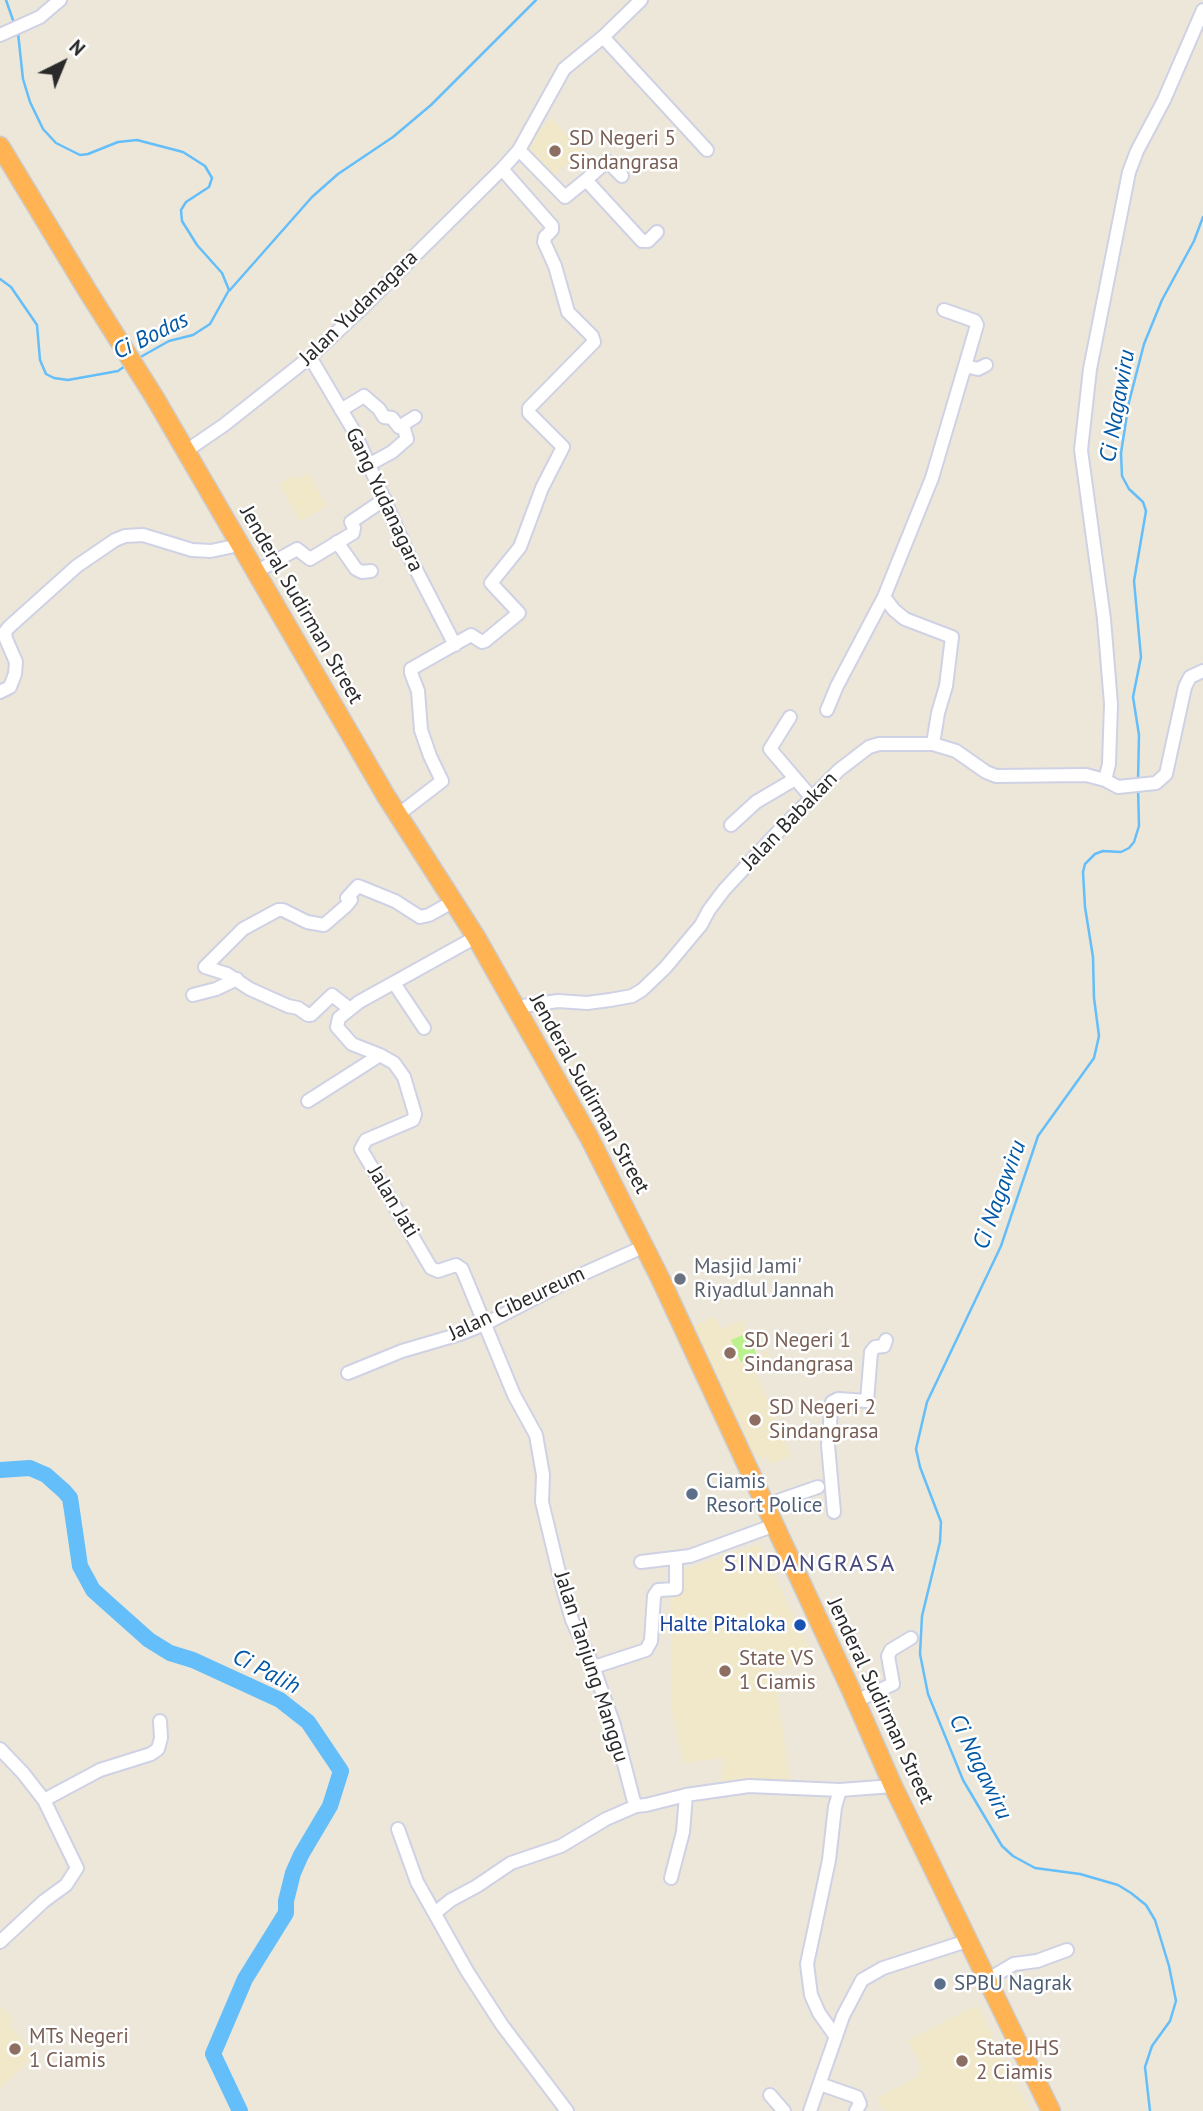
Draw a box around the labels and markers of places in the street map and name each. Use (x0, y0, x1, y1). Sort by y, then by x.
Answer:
place label: SD Negeri 5 Sindangrasa (569, 126, 679, 176)
marker: SD Negeri 5 Sindangrasa (547, 143, 563, 159)
place label: Masjid Jami' Riyadlul Jannah (694, 1254, 834, 1304)
marker: Masjid Jami' Riyadlul Jannah (672, 1271, 688, 1287)
place label: SD Negeri 1 Sindangrasa (744, 1328, 854, 1378)
marker: SD Negeri 1 Sindangrasa (722, 1345, 738, 1361)
place label: SD Negeri 2 Sindangrasa (769, 1395, 879, 1445)
marker: SD Negeri 2 Sindangrasa (747, 1412, 763, 1428)
place label: Ciamis Resort Police (706, 1469, 822, 1519)
marker: Ciamis Resort Police (684, 1486, 700, 1502)
place label: Halte Pitaloka (659, 1612, 786, 1638)
marker: Halte Pitaloka (792, 1617, 808, 1633)
place label: State VS 1 Ciamis (739, 1646, 816, 1696)
marker: State VS 1 Ciamis (717, 1663, 733, 1679)
place label: SPBU Nagrak (954, 1971, 1072, 1997)
marker: SPBU Nagrak (932, 1976, 948, 1992)
place label: MTs Negeri 1 Ciamis (29, 2024, 129, 2074)
place label: State JHS 2 Ciamis (976, 2036, 1059, 2086)
marker: MTs Negeri 1 Ciamis (7, 2041, 23, 2057)
marker: State JHS 2 Ciamis (954, 2053, 970, 2069)

